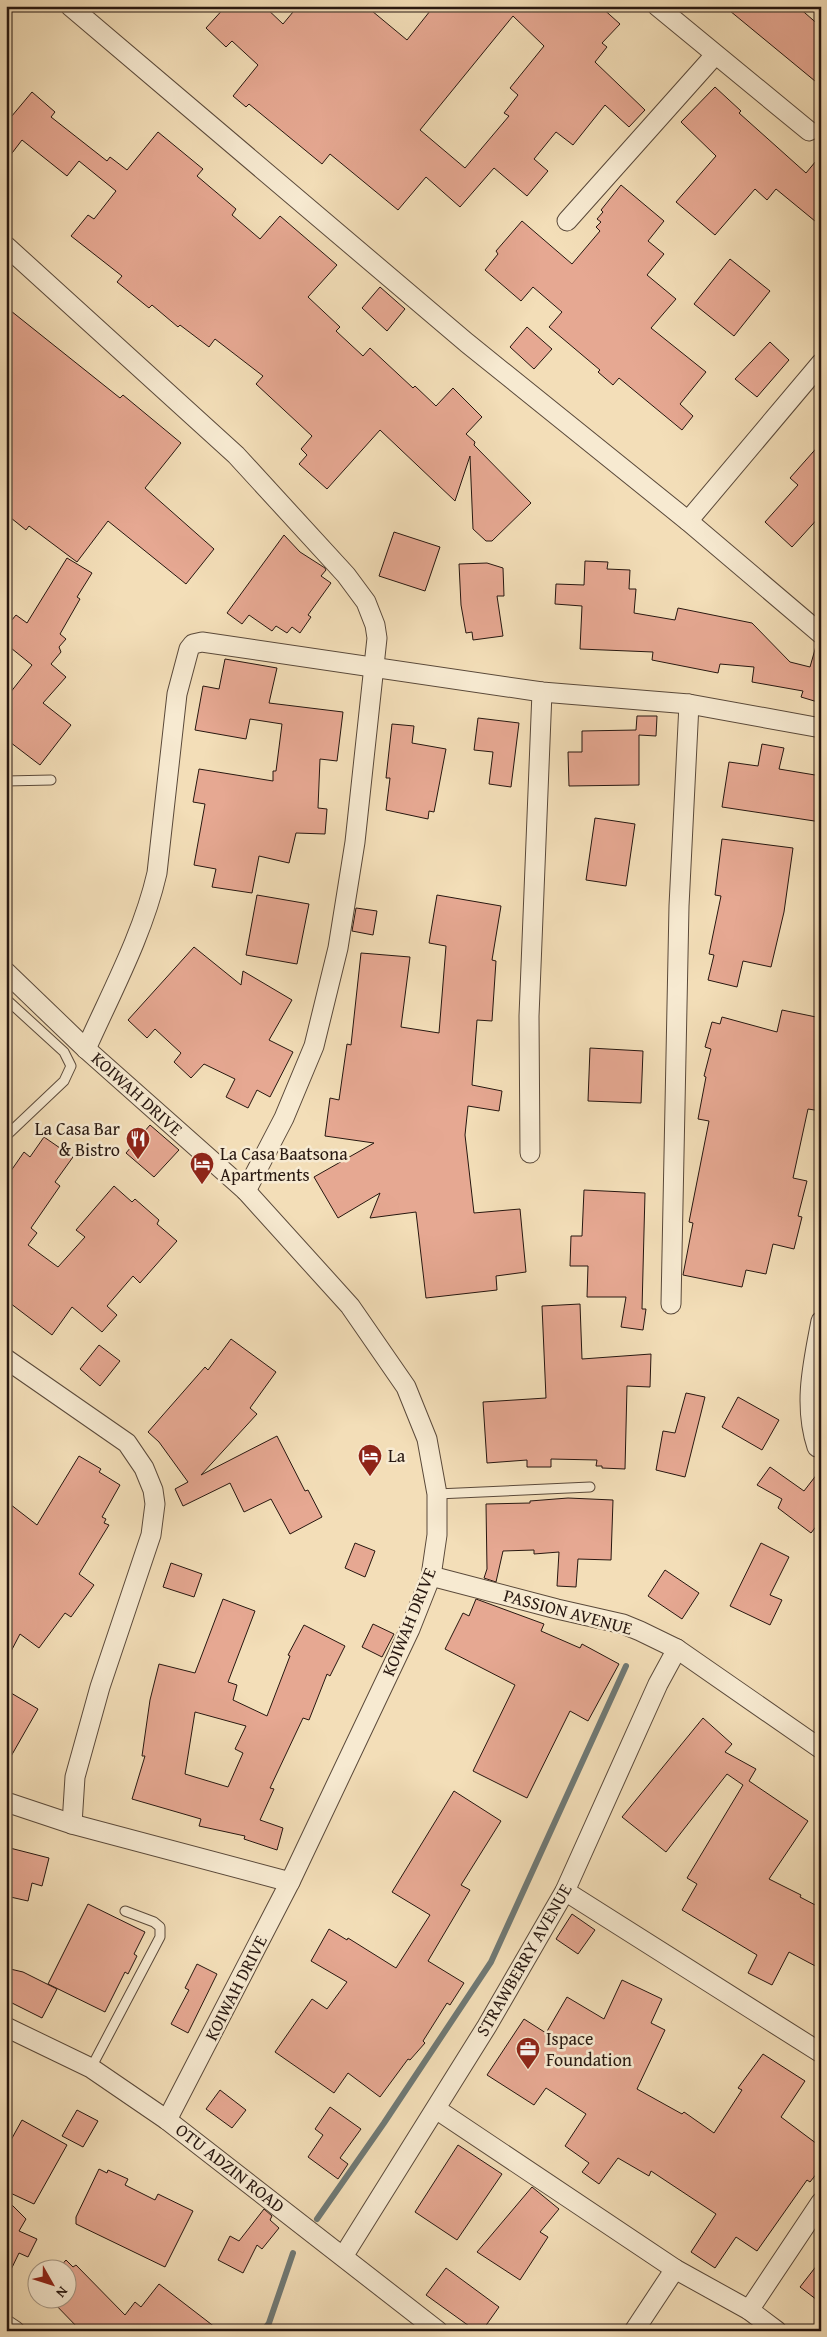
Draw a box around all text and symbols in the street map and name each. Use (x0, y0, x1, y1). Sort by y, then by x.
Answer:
street label: KOIWAH DRIVE (86, 1045, 189, 1142)
place label: La Casa Bar & Bistro (35, 1115, 121, 1163)
restaurant icon: La Casa Bar & Bistro (125, 1126, 151, 1160)
place label: La Casa Baatsona Apartments (220, 1140, 348, 1188)
hotel icon: La Casa Baatsona Apartments (189, 1151, 215, 1185)
place label: La (388, 1442, 406, 1469)
hotel icon: La (357, 1443, 383, 1477)
street label: KOIWAH DRIVE (374, 1563, 443, 1680)
street label: PASSION AVENUE (501, 1581, 636, 1642)
street label: STRAWBERRY AVENUE (469, 1878, 578, 2041)
street label: KOIWAH DRIVE (197, 1930, 274, 2045)
place label: Ispace Foundation (546, 2025, 632, 2073)
office icon: Ispace Foundation (515, 2036, 541, 2070)
street label: OTU ADZIN ROAD (170, 2116, 291, 2219)
north arrow (28, 2260, 78, 2310)
text: N (51, 2282, 73, 2303)

